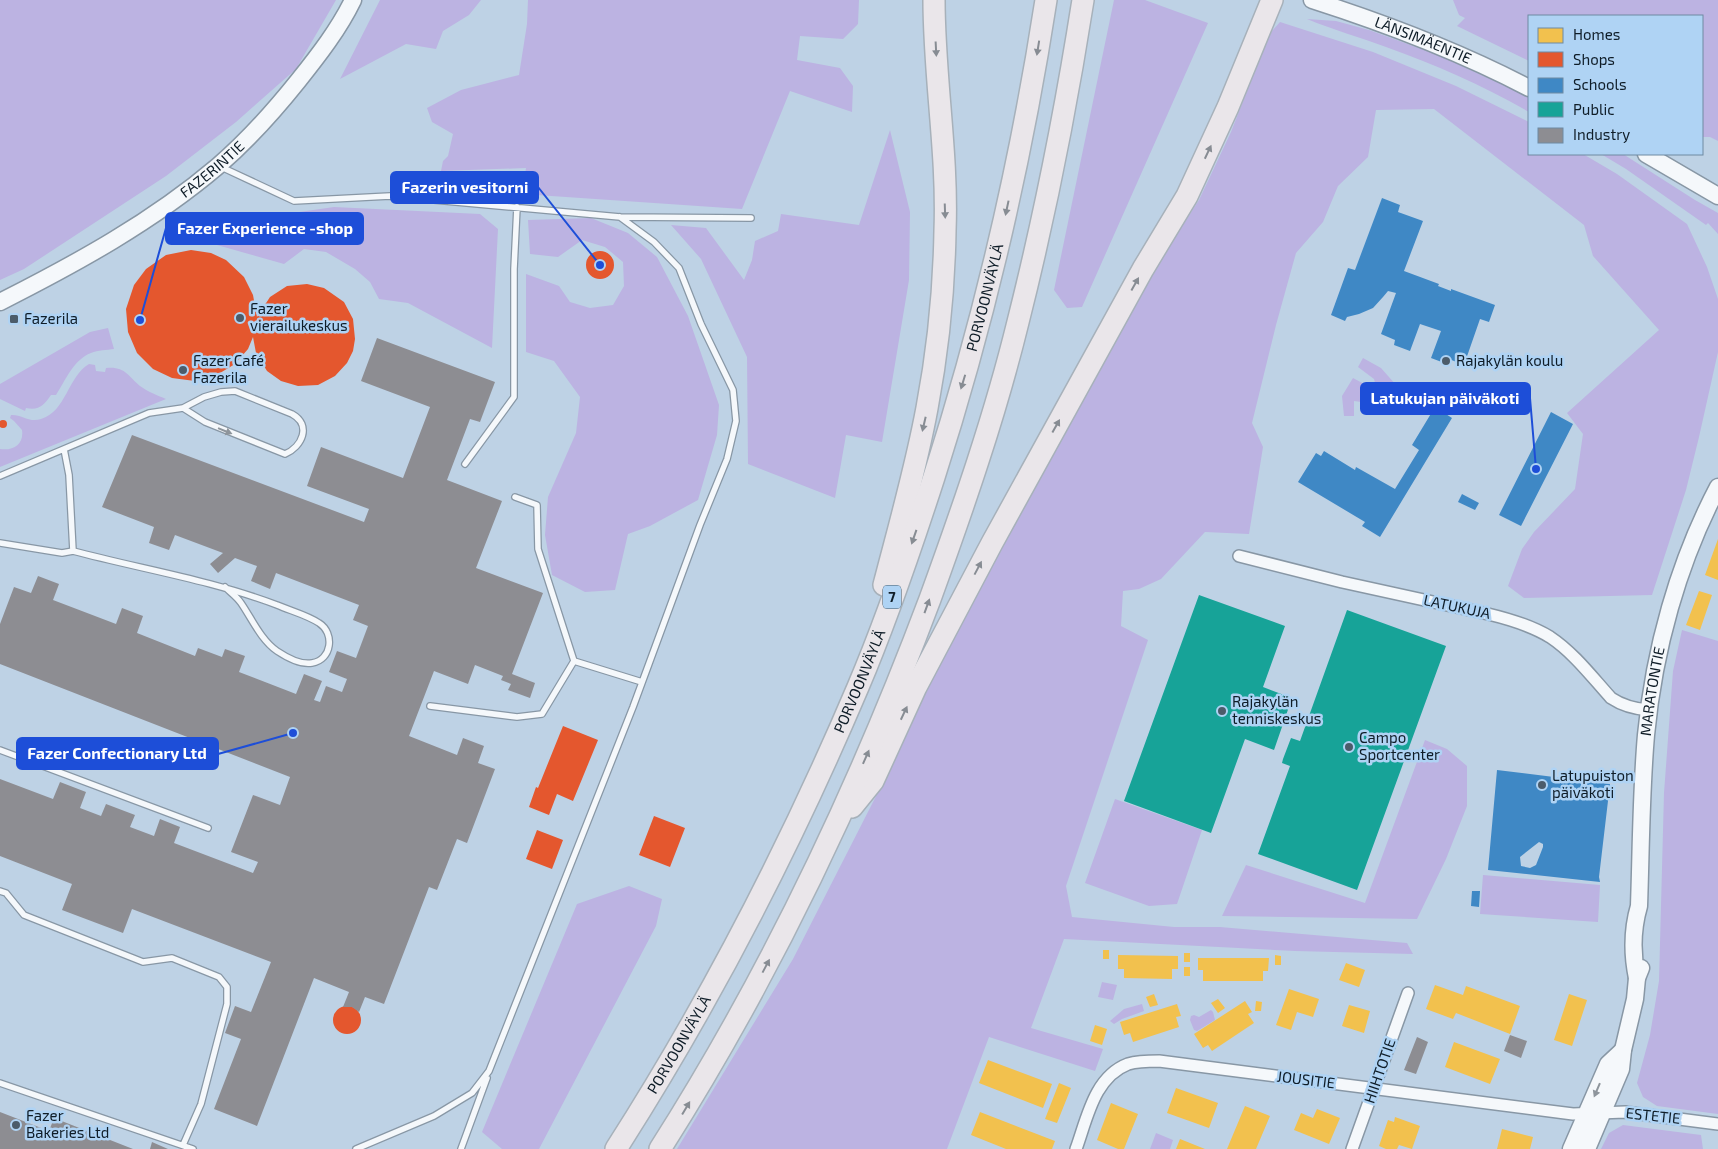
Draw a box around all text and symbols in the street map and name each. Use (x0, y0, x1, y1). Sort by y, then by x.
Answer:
street label: LÄNSIMÄENTIE (1372, 12, 1474, 67)
legend (1528, 15, 1703, 155)
text: Homes (1573, 25, 1620, 43)
one-way arrow (932, 41, 940, 57)
one-way arrow (1034, 41, 1042, 57)
text: Shops (1573, 50, 1615, 68)
text: Schools (1573, 75, 1627, 93)
text: Public (1573, 100, 1614, 118)
text: Industry (1573, 125, 1630, 143)
street label: FAZERINTIE (176, 137, 248, 201)
one-way arrow (1204, 145, 1212, 159)
callout: Fazerin vesitorni (391, 172, 538, 203)
text: Fazerin vesitorni (402, 177, 528, 196)
one-way arrow (1003, 200, 1011, 215)
one-way arrow (941, 203, 949, 219)
callout: Fazer Experience -shop (166, 213, 363, 244)
text: Fazer Experience -shop (177, 218, 353, 237)
street label: PORVOONVÄYLÄ (962, 241, 1007, 353)
one-way arrow (1130, 277, 1139, 290)
place label: Fazer vierailukeskus (250, 299, 348, 334)
place label: Fazerila (24, 309, 78, 327)
marker: Fazer vierailukeskus (234, 312, 246, 324)
marker: Fazerila (8, 313, 20, 325)
place label: Fazer Café Fazerila (193, 351, 264, 386)
place label: Rajakylän koulu (1456, 351, 1563, 370)
marker: Rajakylän koulu (1440, 355, 1452, 367)
marker: Fazer Café Fazerila (177, 364, 189, 376)
one-way arrow (958, 375, 966, 390)
callout: Latukujan päiväkoti (1361, 383, 1530, 414)
text: Latukujan päiväkoti (1370, 388, 1520, 407)
one-way arrow (919, 417, 927, 433)
one-way arrow (1052, 418, 1060, 433)
one-way arrow (218, 427, 233, 435)
one-way arrow (910, 530, 918, 545)
one-way arrow (974, 561, 982, 576)
road number: 7 (883, 586, 901, 608)
street label: LATUKUJA (1422, 590, 1493, 622)
one-way arrow (923, 598, 931, 613)
street label: PORVOONVÄYLÄ (829, 626, 889, 736)
street label: MARATONTIE (1636, 645, 1668, 737)
place label: Rajakylän tenniskeskus (1232, 692, 1321, 727)
marker: Rajakylän tenniskeskus (1216, 705, 1228, 717)
one-way arrow (900, 706, 908, 720)
place label: Campo Sportcenter (1359, 728, 1440, 763)
callout: Fazer Confectionary Ltd (17, 738, 218, 769)
marker: Campo Sportcenter (1343, 741, 1355, 753)
text: Fazer Confectionary Ltd (27, 743, 207, 763)
one-way arrow (863, 750, 871, 764)
place label: Latupuiston päiväkoti (1552, 766, 1634, 801)
marker: Latupuiston päiväkoti (1536, 779, 1548, 791)
one-way arrow (762, 959, 770, 973)
street label: PORVOONVÄYLÄ (643, 991, 714, 1097)
street label: HIIHTOTIE (1360, 1036, 1399, 1105)
street label: JOUSITIE (1276, 1067, 1336, 1092)
one-way arrow (1592, 1083, 1600, 1097)
one-way arrow (681, 1101, 690, 1114)
street label: ESTETIE (1625, 1103, 1681, 1127)
place label: Fazer Bakeries Ltd (26, 1106, 109, 1141)
marker: Fazer Bakeries Ltd (10, 1119, 22, 1131)

